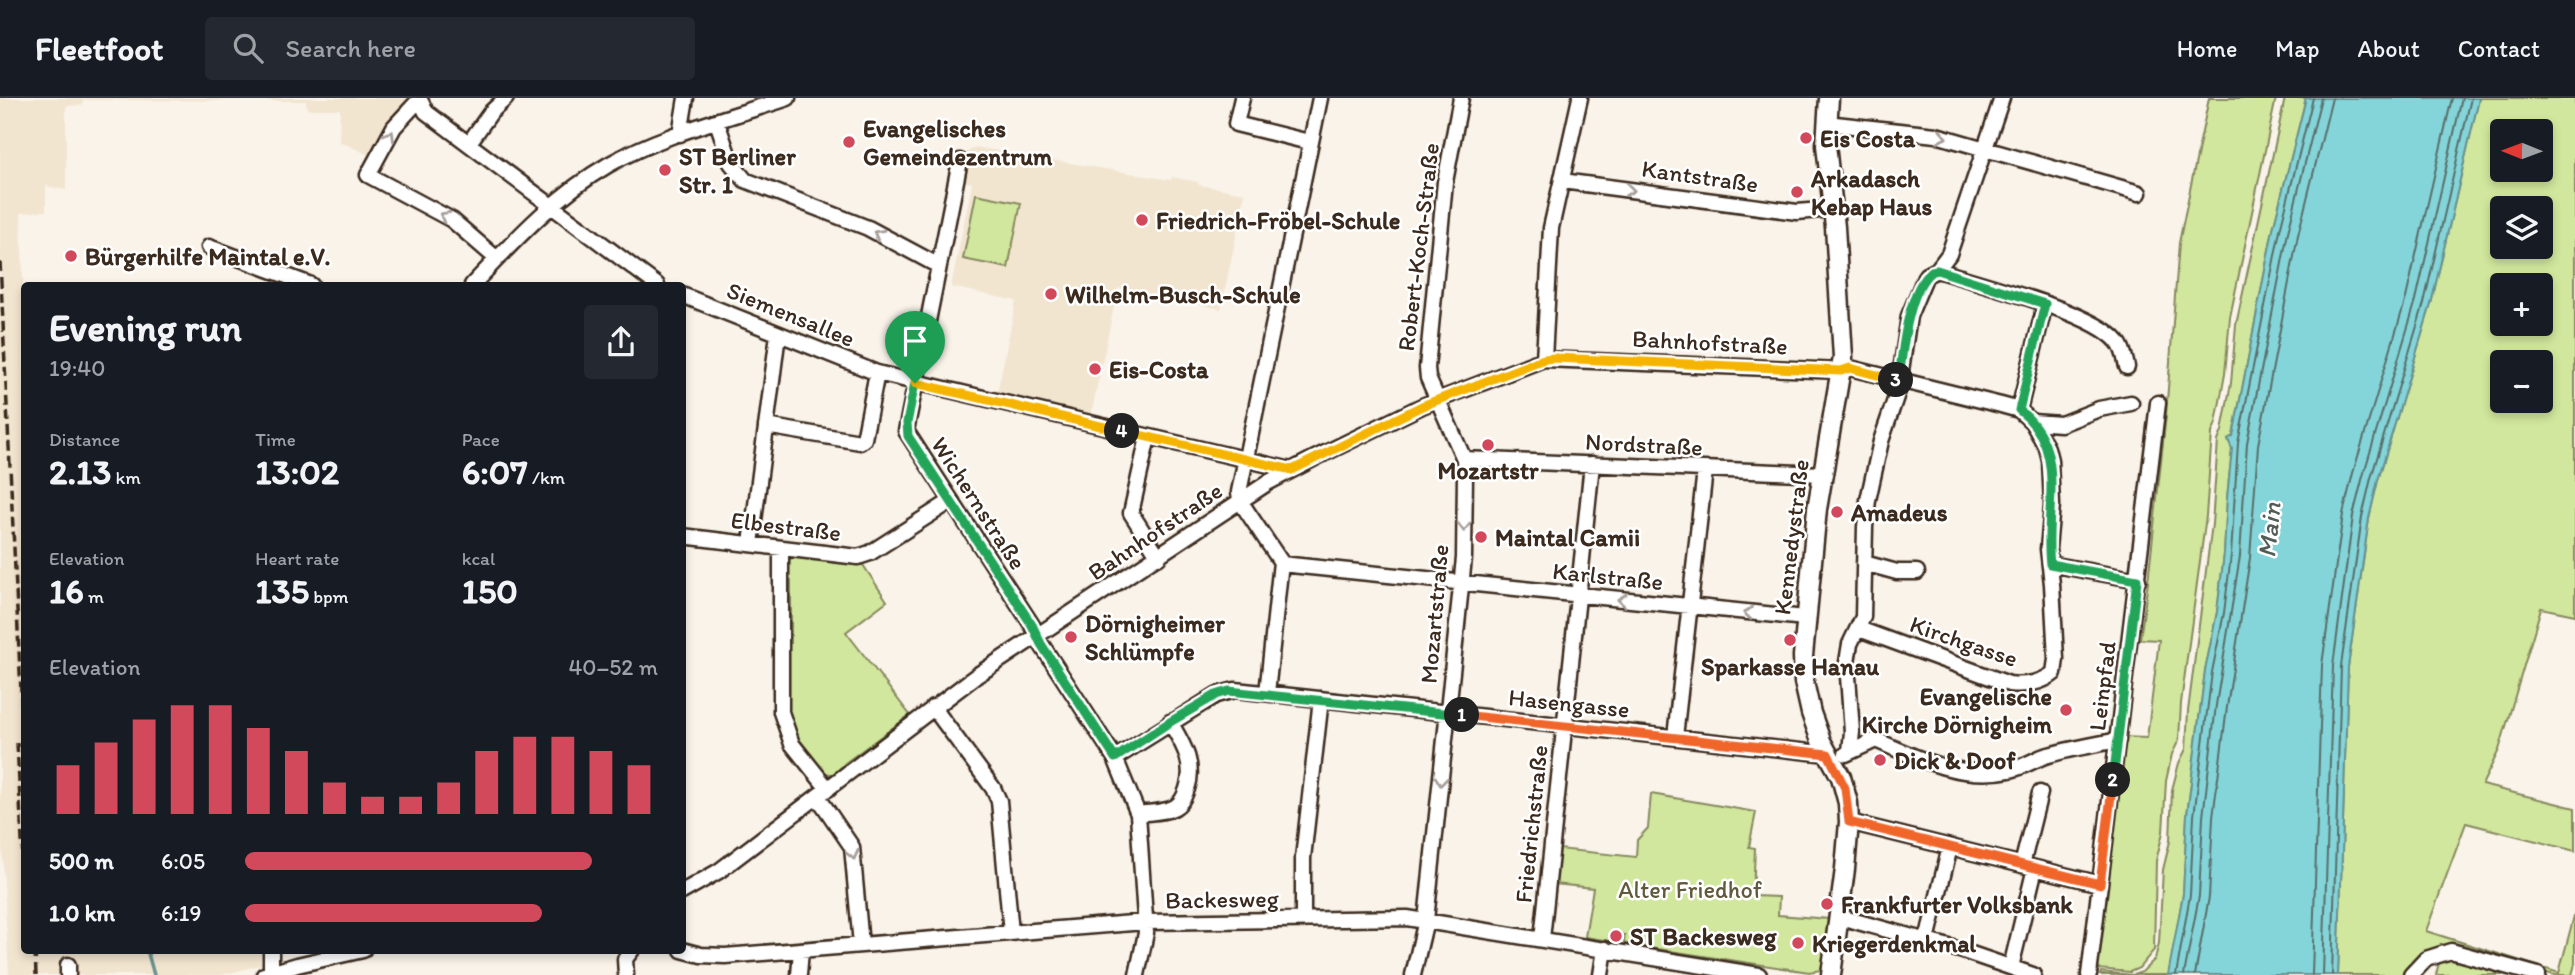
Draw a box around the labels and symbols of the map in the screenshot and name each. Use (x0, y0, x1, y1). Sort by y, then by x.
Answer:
place label: Evangelisches Gemeindezentrum (863, 114, 1053, 171)
north arrow (2490, 119, 2553, 182)
place label: Eis Costa (1820, 124, 1916, 153)
one-way arrow (1936, 129, 1948, 143)
one-way arrow (382, 130, 395, 143)
marker: Eis Costa (1798, 130, 1814, 146)
marker: Evangelisches Gemeindezentrum (841, 134, 857, 150)
street label: Robert-Koch-Straße (1391, 141, 1445, 353)
place label: ST Berliner Str. 1 (679, 142, 796, 199)
street label: Kantstraße (1640, 153, 1760, 199)
marker: ST Berliner Str. 1 (657, 162, 673, 178)
place label: Arkadasch Kebap Haus (1810, 164, 1932, 222)
one-way arrow (1624, 182, 1636, 197)
marker: Arkadasch Kebap Haus (1789, 184, 1805, 200)
place label: Friedrich-Fröbel-Schule (1156, 206, 1400, 235)
one-way arrow (438, 211, 451, 224)
marker: Friedrich-Fröbel-Schule (1134, 212, 1150, 228)
one-way arrow (873, 229, 886, 242)
place label: Bürgerhilfe Maintal e.V. (85, 242, 331, 272)
marker: Bürgerhilfe Maintal e.V. (63, 248, 79, 264)
street label: Siemensallee (723, 275, 859, 353)
place label: Wilhelm-Busch-Schule (1065, 280, 1301, 309)
marker: Wilhelm-Busch-Schule (1043, 286, 1059, 302)
pin (885, 311, 945, 383)
street label: Bahnhofstraße (1632, 323, 1788, 361)
place label: Eis-Costa (1109, 355, 1209, 384)
marker: Eis-Costa (1087, 361, 1103, 377)
pin: 3 (1878, 362, 1913, 398)
pin: 4 (1104, 414, 1140, 448)
street label: Nordstraße (1584, 426, 1704, 462)
street label: Wichernstraße (925, 431, 1033, 575)
marker: Mozartstr (1480, 437, 1496, 453)
place label: Mozartstr (1437, 456, 1539, 485)
street label: Kennedystraße (1767, 458, 1815, 616)
street label: Bahnhofstraße (1082, 475, 1228, 587)
place label: Amadeus (1850, 498, 1948, 527)
water label: Main (2250, 501, 2288, 559)
marker: Amadeus (1829, 504, 1845, 520)
street label: Elbestraße (729, 505, 843, 547)
one-way arrow (1456, 522, 1472, 533)
place label: Maintal Camii (1495, 523, 1640, 552)
marker: Maintal Camii (1473, 529, 1489, 545)
street label: Mozartstraße (1413, 543, 1455, 685)
street label: Karlstraße (1551, 556, 1665, 596)
one-way arrow (1616, 593, 1627, 608)
one-way arrow (1742, 606, 1753, 621)
place label: Dörnigheimer Schlümpfe (1085, 609, 1225, 667)
street label: Kirchgasse (1906, 609, 2022, 673)
marker: Dörnigheimer Schlümpfe (1063, 629, 1079, 645)
marker: Sparkasse Hanau (1782, 632, 1798, 648)
street label: Leinpfad (2082, 640, 2122, 732)
place label: Sparkasse Hanau (1701, 652, 1880, 682)
street label: Hasengasse (1507, 682, 1631, 724)
place label: Evangelische Kirche Dörnigheim (1862, 682, 2053, 740)
pin: 1 (1444, 698, 1480, 732)
marker: Evangelische Kirche Dörnigheim (2058, 702, 2074, 718)
street label: Friedrichstraße (1508, 744, 1554, 904)
place label: Dick & Doof (1894, 746, 2016, 775)
marker: Dick & Doof (1872, 752, 1888, 768)
pin: 2 (2096, 762, 2130, 798)
one-way arrow (1433, 775, 1448, 787)
one-way arrow (844, 848, 859, 860)
park label: Alter Friedhof (1618, 875, 1763, 904)
street label: Backesweg (1165, 883, 1280, 914)
place label: Frankfurter Volksbank (1841, 890, 2073, 919)
marker: Frankfurter Volksbank (1819, 896, 1835, 912)
place label: ST Backesweg (1630, 922, 1777, 952)
marker: ST Backesweg (1608, 928, 1624, 944)
place label: Kriegerdenkmal (1812, 929, 1976, 959)
marker: Kriegerdenkmal (1790, 935, 1806, 951)

